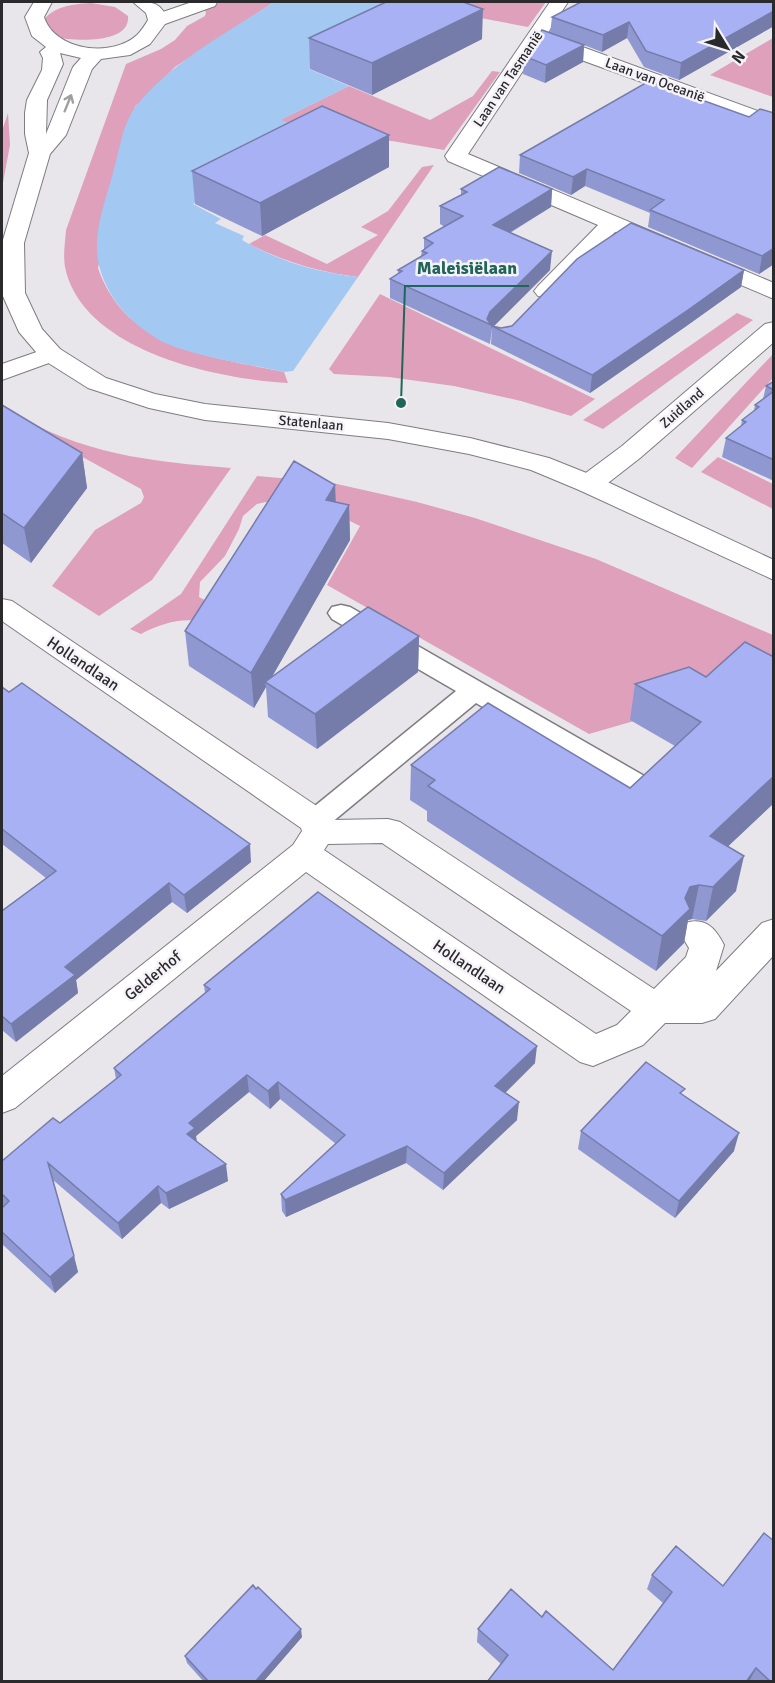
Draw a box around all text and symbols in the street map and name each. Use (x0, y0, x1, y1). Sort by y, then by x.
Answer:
north arrow (697, 18, 757, 78)
street label: Laan van Tasmanië (470, 28, 546, 130)
text: N (727, 46, 749, 67)
street label: Laan van Oceanië (603, 54, 707, 106)
one-way arrow (64, 94, 75, 113)
callout: Maleisiëlaan (405, 250, 529, 286)
text: Maleisiëlaan (417, 257, 517, 279)
street label: Zuidland (657, 384, 707, 432)
street label: Statenlaan (278, 412, 344, 434)
street label: Hollandlaan (43, 632, 123, 696)
street label: Hollandlaan (429, 935, 509, 999)
street label: Gelderhof (120, 947, 186, 1005)

